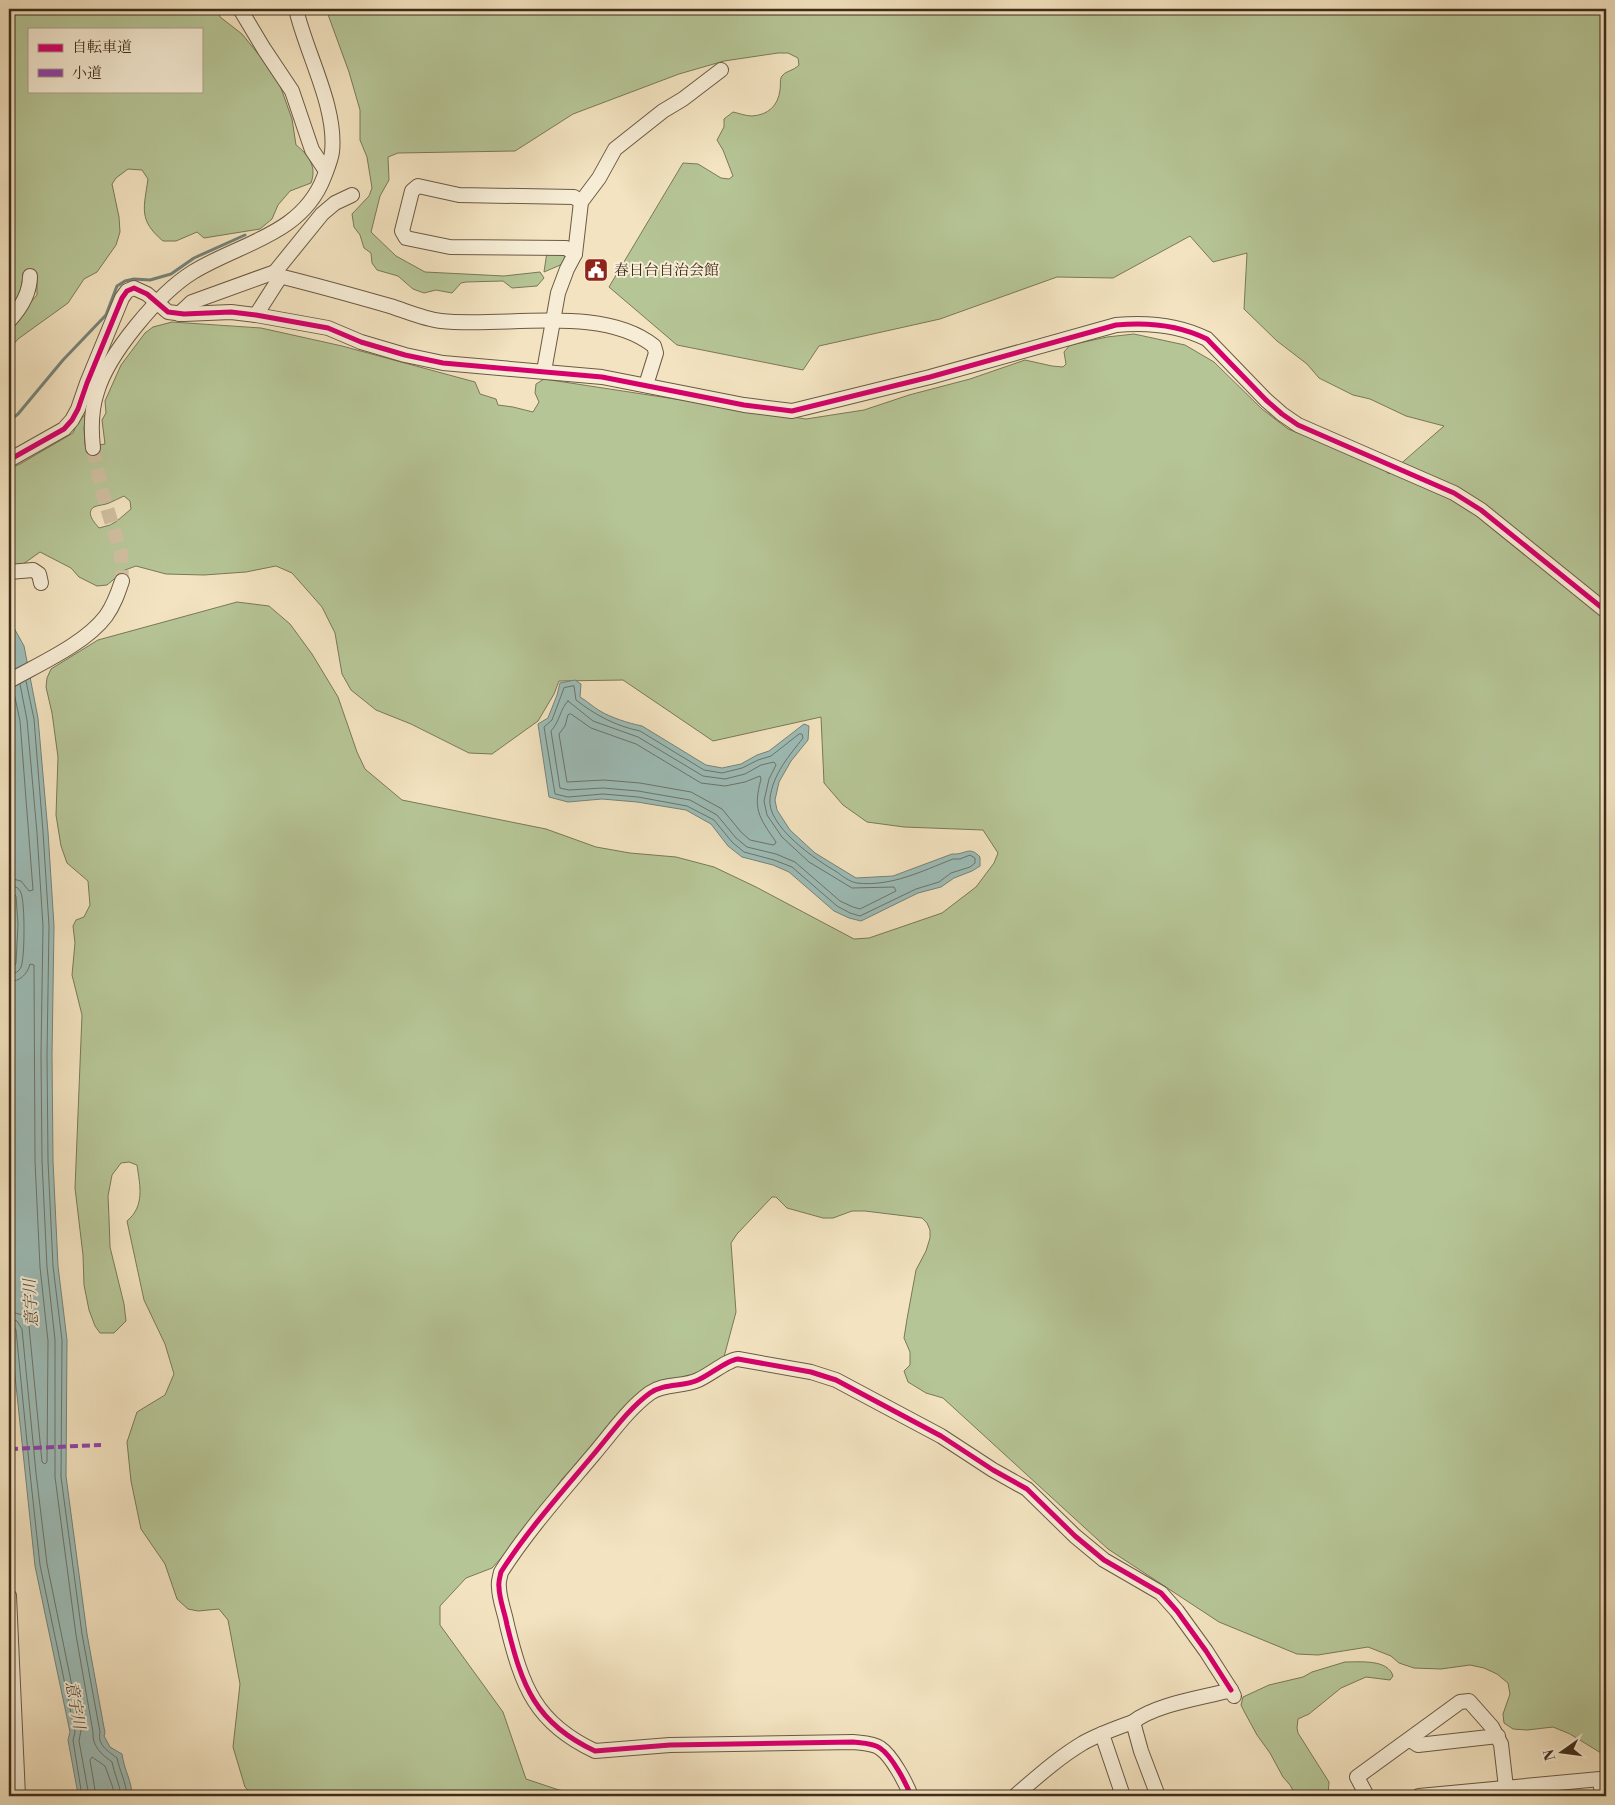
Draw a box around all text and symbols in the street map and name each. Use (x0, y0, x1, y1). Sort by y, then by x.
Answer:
legend (28, 28, 202, 92)
text: 自転車道 (72, 38, 132, 57)
text: 小道 (72, 64, 102, 83)
public building icon: 春日台自治会館 (583, 257, 609, 283)
place label: 春日台自治会館 (614, 261, 719, 280)
water label: 意宇川 (20, 1277, 42, 1327)
water label: 意宇川 (61, 1680, 89, 1732)
north arrow (1538, 1728, 1588, 1778)
text: N (1540, 1747, 1560, 1762)

